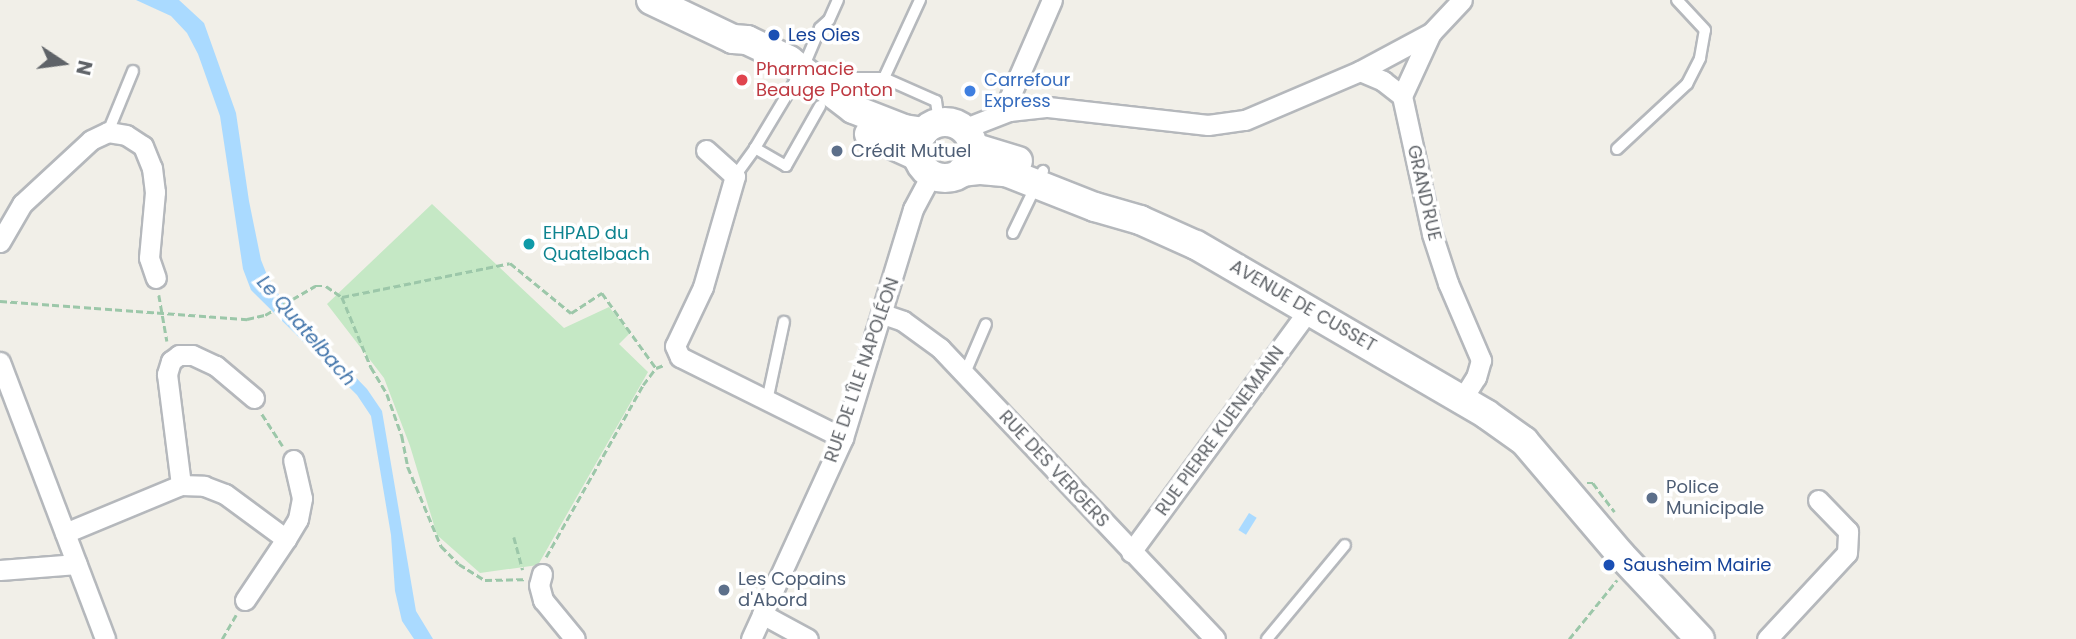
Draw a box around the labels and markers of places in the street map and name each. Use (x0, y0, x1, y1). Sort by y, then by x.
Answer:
place label: Les Oies (788, 24, 860, 46)
marker: Les Oies (766, 27, 782, 43)
place label: Pharmacie Beauge Ponton (756, 59, 893, 102)
place label: Carrefour Express (984, 70, 1070, 112)
marker: Pharmacie Beauge Ponton (734, 72, 750, 88)
marker: Carrefour Express (962, 83, 978, 99)
place label: Crédit Mutuel (851, 140, 971, 162)
marker: Crédit Mutuel (829, 143, 845, 159)
place label: EHPAD du Quatelbach (543, 223, 650, 266)
marker: EHPAD du Quatelbach (521, 236, 537, 252)
place label: Police Municipale (1666, 477, 1764, 520)
marker: Police Municipale (1644, 490, 1660, 506)
place label: Sausheim Mairie (1623, 554, 1771, 576)
marker: Sausheim Mairie (1601, 557, 1617, 573)
place label: Les Copains d'Abord (738, 569, 846, 612)
marker: Les Copains d'Abord (716, 582, 732, 598)

